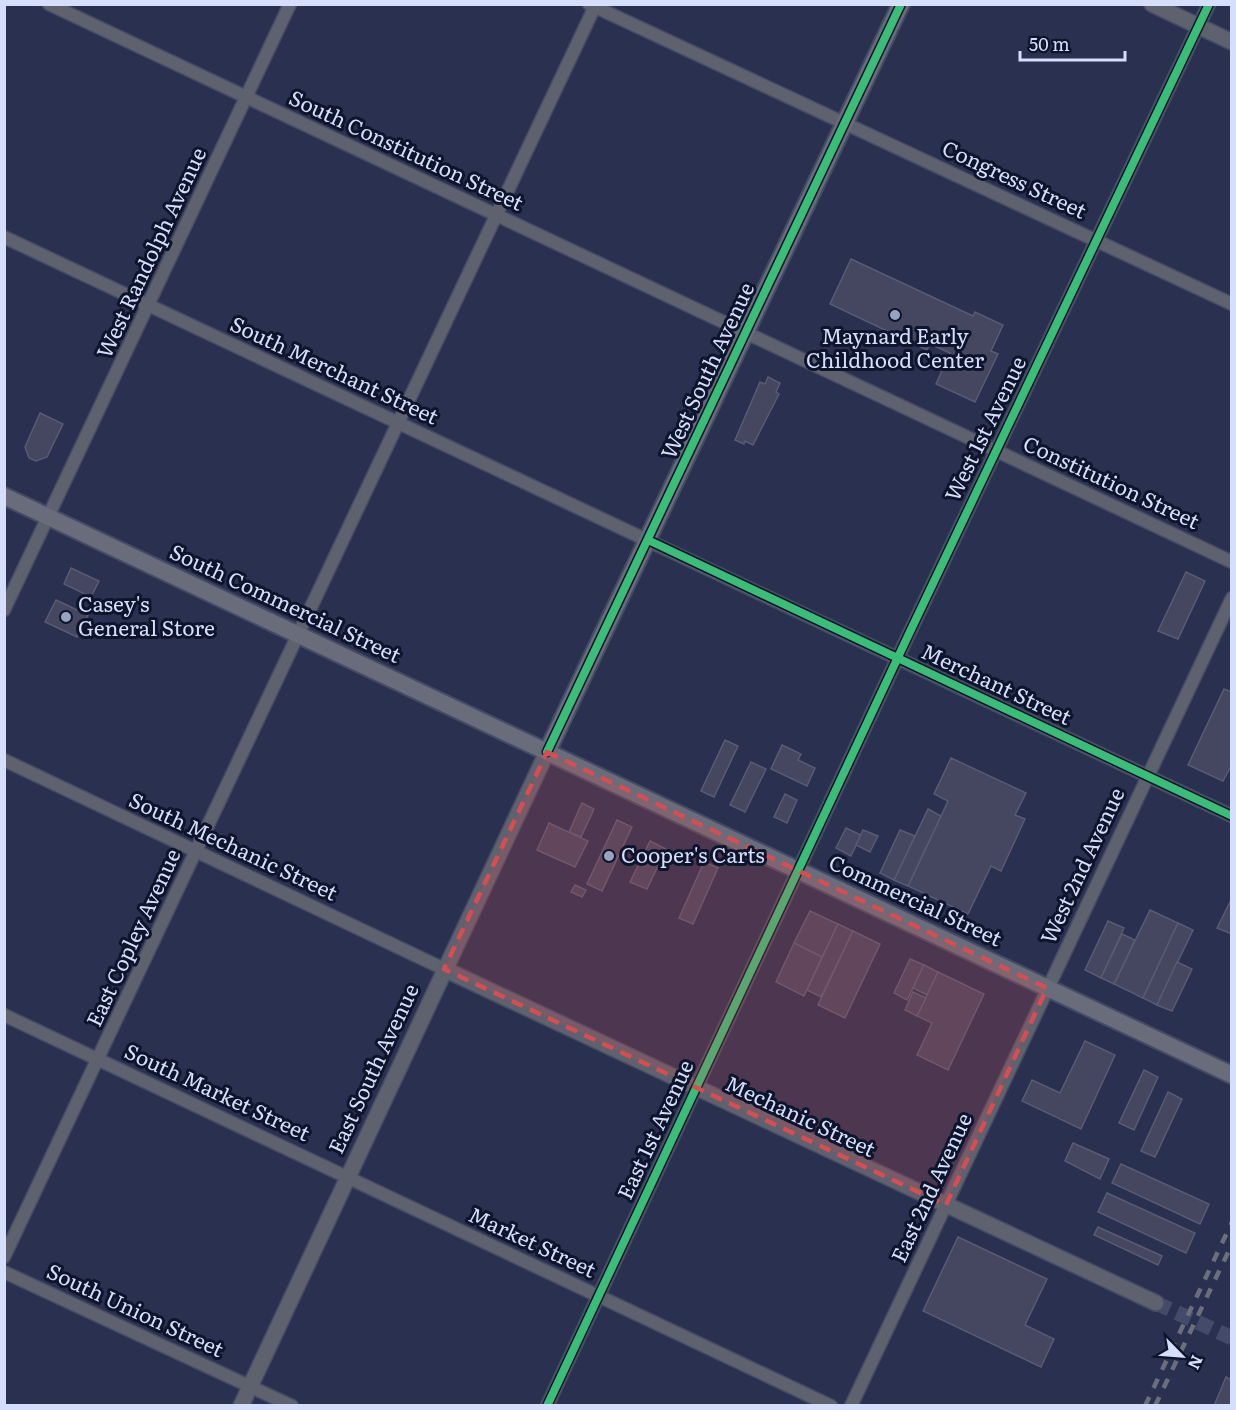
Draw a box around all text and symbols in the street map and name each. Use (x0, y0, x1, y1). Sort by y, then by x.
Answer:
scale bar (1020, 24, 1125, 62)
text: 50 m (1029, 30, 1070, 57)
street label: South Constitution Street (285, 81, 530, 217)
street label: Congress Street (938, 131, 1093, 225)
street label: West Randolph Avenue (87, 141, 212, 362)
street label: West South Avenue (651, 277, 760, 463)
street label: South Merchant Street (226, 307, 445, 431)
marker: Maynard Early Childhood Center (888, 308, 902, 322)
place label: Maynard Early Childhood Center (806, 319, 984, 374)
street label: West 1st Avenue (935, 350, 1032, 506)
street label: Constitution Street (1019, 426, 1206, 535)
street label: South Commercial Street (165, 534, 407, 669)
place label: Casey's General Store (78, 587, 215, 642)
marker: Casey's General Store (59, 610, 73, 624)
street label: Merchant Street (917, 634, 1078, 731)
street label: West 2nd Avenue (1031, 782, 1130, 948)
street label: South Mechanic Street (125, 783, 344, 907)
place label: Cooper's Carts (621, 838, 765, 869)
street label: East Copley Avenue (77, 843, 187, 1031)
street label: Commercial Street (824, 845, 1008, 953)
marker: Cooper's Carts (602, 849, 616, 863)
street label: East South Avenue (319, 978, 425, 1158)
street label: South Market Street (120, 1034, 316, 1148)
street label: East 1st Avenue (608, 1054, 700, 1204)
street label: Mechanic Street (721, 1066, 882, 1163)
street label: East 2nd Avenue (882, 1107, 978, 1267)
street label: Market Street (464, 1198, 602, 1284)
street label: South Union Street (43, 1254, 230, 1364)
north arrow (1152, 1326, 1212, 1386)
text: N (1183, 1352, 1210, 1374)

